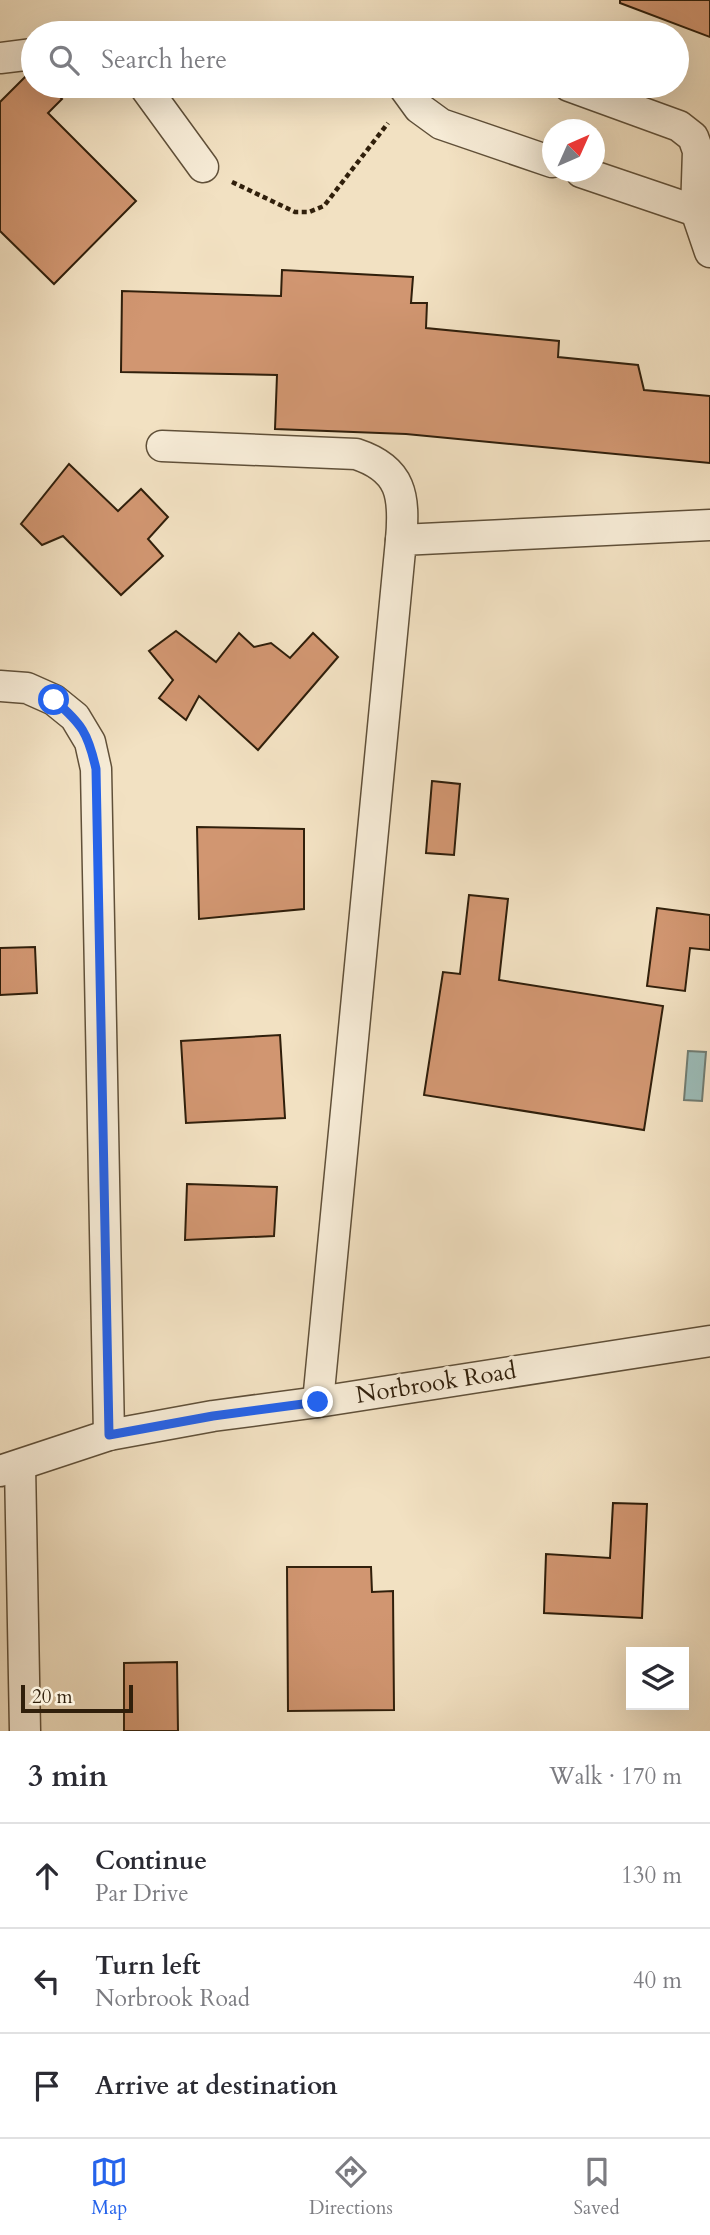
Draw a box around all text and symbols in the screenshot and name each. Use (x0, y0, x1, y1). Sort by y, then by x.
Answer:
search box (21, 21, 689, 98)
icon: search (45, 41, 83, 79)
text: Search here (101, 42, 227, 77)
north arrow (542, 119, 605, 182)
route start (38, 684, 69, 715)
street label: Norbrook Road (354, 1354, 519, 1412)
route end (302, 1386, 333, 1417)
map controls (626, 1647, 689, 1710)
button: layers (626, 1647, 689, 1710)
scale bar (21, 1682, 133, 1714)
text: 20 m (32, 1684, 73, 1710)
text: 3 min (28, 1756, 108, 1797)
text: Walk · 170 m (549, 1761, 682, 1792)
text: Continue (95, 1843, 207, 1878)
icon: ahead (28, 1857, 66, 1895)
text: 130 m (621, 1860, 682, 1891)
text: Par Drive (95, 1878, 189, 1909)
text: Turn left (95, 1948, 200, 1983)
icon: left (28, 1962, 66, 2000)
text: 40 m (633, 1965, 682, 1996)
text: Norbrook Road (95, 1983, 250, 2014)
icon: arrive (28, 2067, 66, 2105)
text: Arrive at destination (95, 2068, 338, 2103)
tab: Map (90, 2153, 128, 2221)
tab: Directions (309, 2153, 393, 2221)
tab: Saved (574, 2153, 620, 2221)

